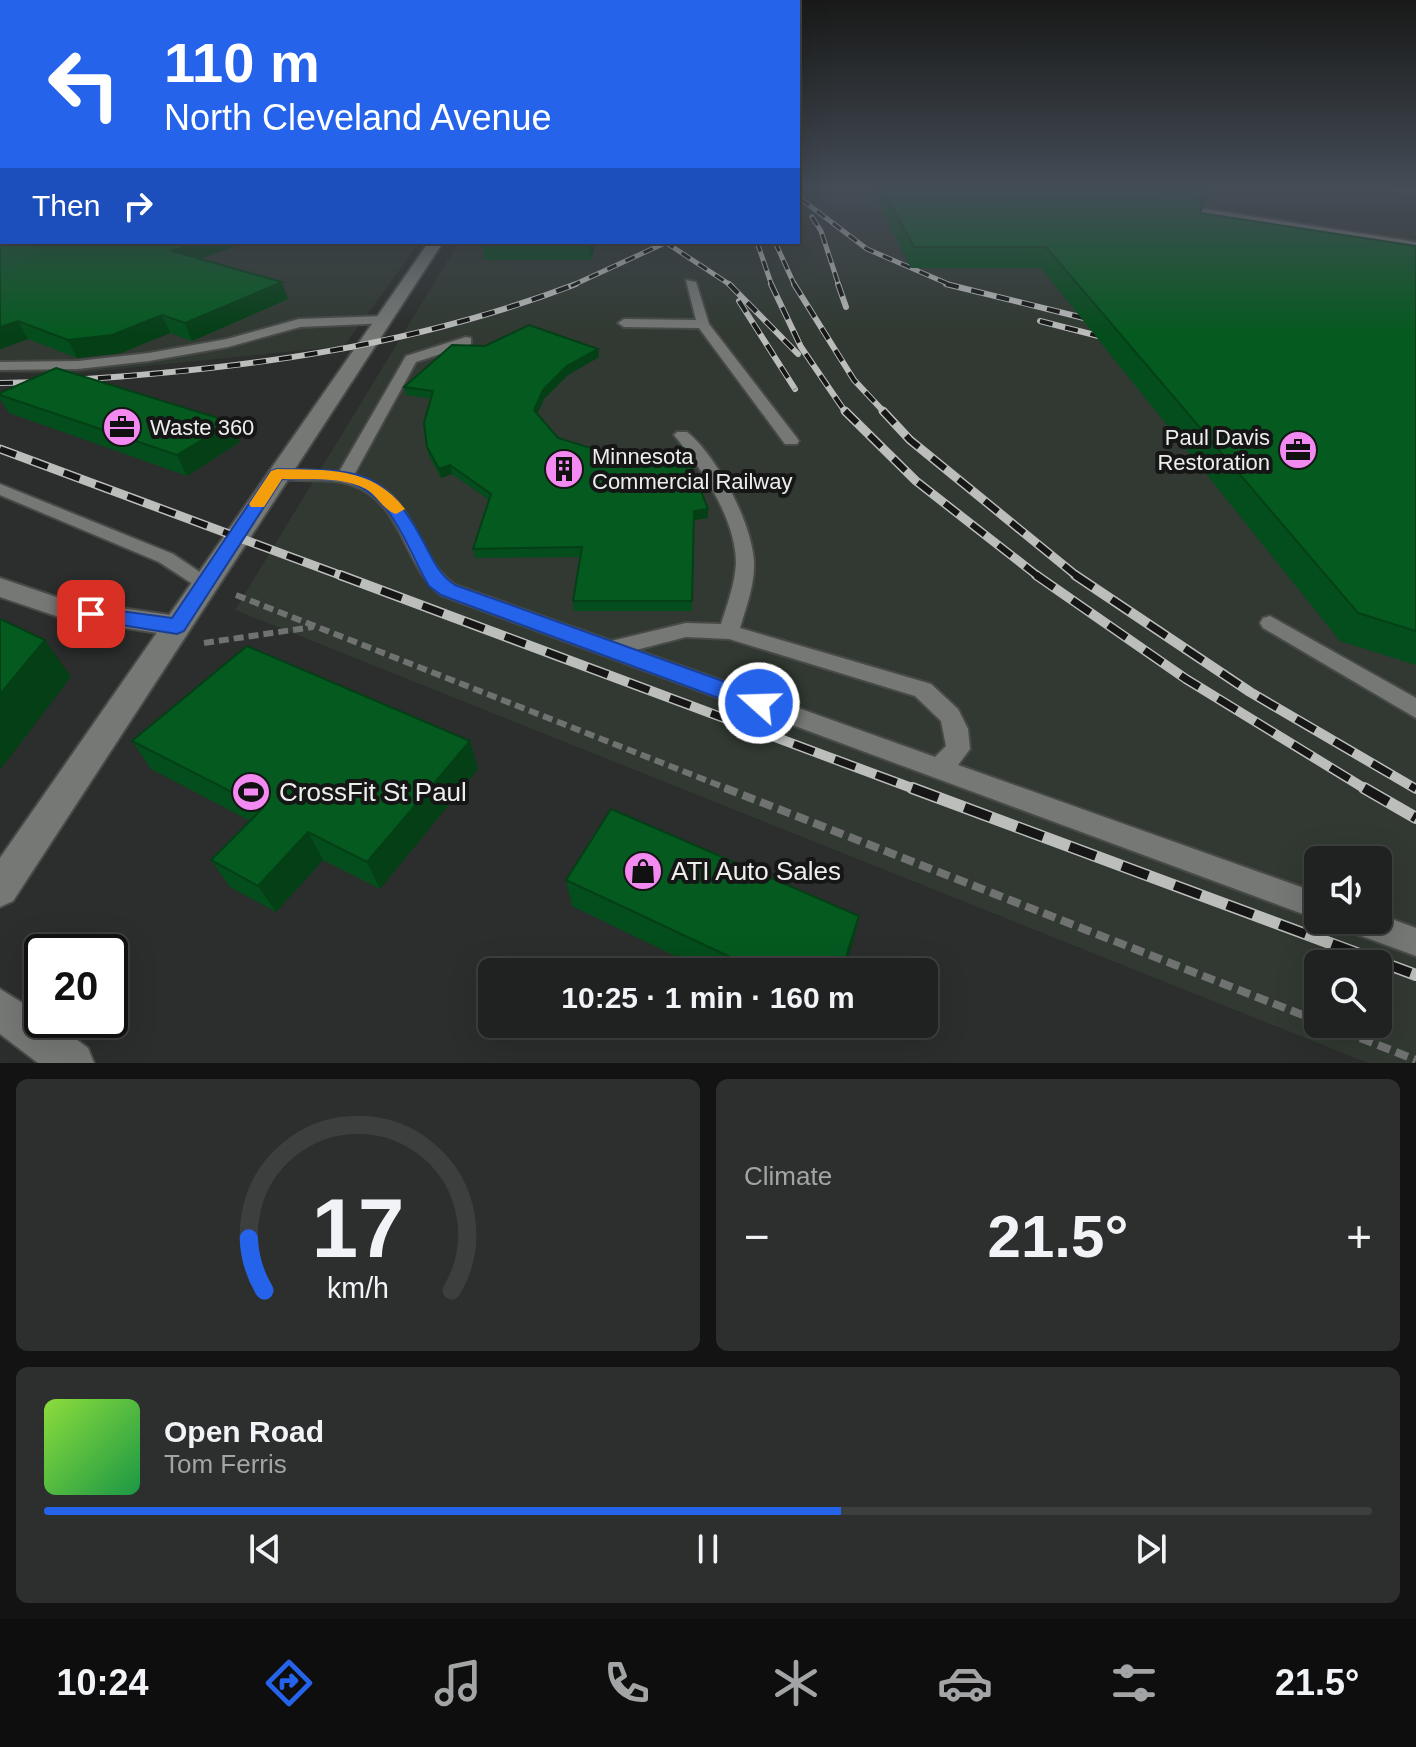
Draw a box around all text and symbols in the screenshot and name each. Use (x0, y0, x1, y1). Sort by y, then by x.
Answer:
text: 110 m (164, 31, 320, 94)
icon: left (32, 32, 136, 136)
text: North Cleveland Avenue (164, 97, 552, 138)
icon: right (116, 184, 160, 228)
text: Then (32, 189, 100, 222)
office icon: Waste 360 (101, 406, 143, 448)
place label: Waste 360 (150, 415, 254, 440)
place label: Paul Davis Restoration (1157, 425, 1270, 475)
office icon: Paul Davis Restoration (1277, 429, 1319, 471)
place label: Minnesota Commercial Railway (592, 444, 792, 494)
building icon: Minnesota Commercial Railway (543, 448, 585, 490)
pin (57, 580, 125, 648)
icon: arrive (69, 592, 113, 636)
position arrow (717, 661, 801, 745)
sports icon: CrossFit St Paul (230, 771, 272, 813)
place label: CrossFit St Paul (279, 777, 467, 807)
map controls (1304, 846, 1392, 1038)
button: sound (1304, 846, 1392, 934)
shop icon: ATI Auto Sales (622, 850, 664, 892)
place label: ATI Auto Sales (671, 856, 841, 886)
speed limit sign: 20 (24, 934, 128, 1038)
button: search (1304, 950, 1392, 1038)
text: 10:25 · 1 min · 160 m (561, 981, 855, 1014)
text: Climate (744, 1161, 832, 1191)
text: 17 (312, 1182, 404, 1275)
text: 21.5° (988, 1203, 1128, 1270)
text: − (744, 1212, 770, 1261)
text: + (1346, 1212, 1372, 1261)
text: km/h (327, 1272, 389, 1304)
text: Open Road (164, 1415, 324, 1448)
text: Tom Ferris (164, 1449, 287, 1479)
icon: previous (243, 1527, 287, 1571)
icon: pause (686, 1527, 730, 1571)
icon: next (1129, 1527, 1173, 1571)
icon: directions (261, 1655, 317, 1711)
icon: music (430, 1655, 486, 1711)
icon: phone (599, 1655, 655, 1711)
icon: climate (768, 1655, 824, 1711)
icon: car (937, 1655, 993, 1711)
icon: filters (1106, 1655, 1162, 1711)
text: 10:24 (56, 1662, 149, 1703)
text: 21.5° (1275, 1662, 1359, 1703)

